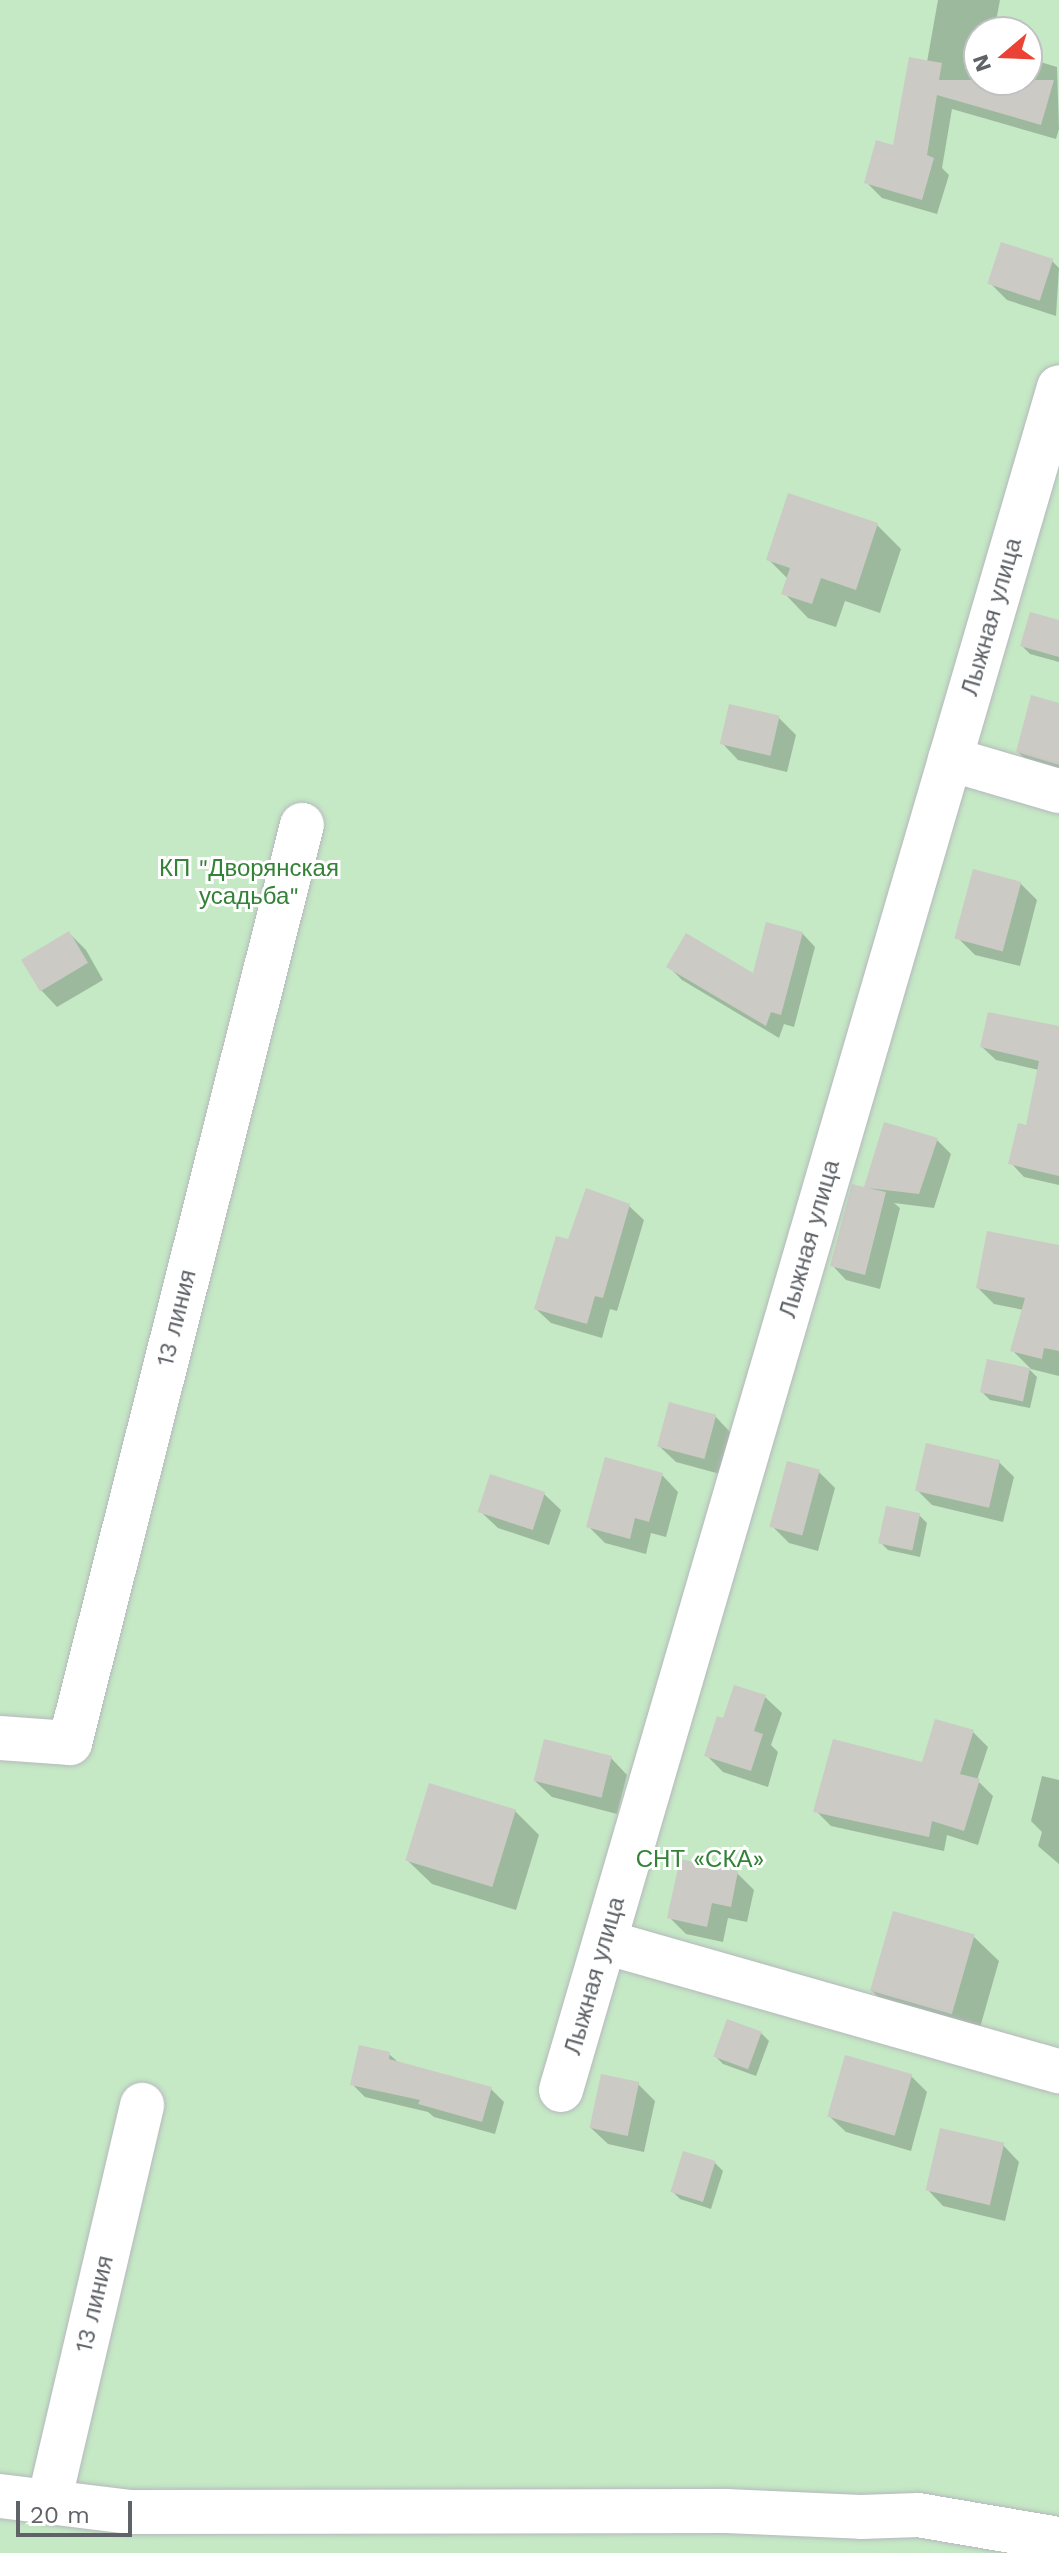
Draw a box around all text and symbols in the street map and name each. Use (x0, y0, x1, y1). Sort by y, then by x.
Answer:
north arrow (963, 16, 1043, 96)
text: N (967, 52, 996, 75)
street label: Лыжная улица (956, 535, 1028, 699)
park label: КП "Дворянская усадьба" (159, 855, 339, 911)
street label: Лыжная улица (774, 1157, 846, 1321)
street label: 13 линия (151, 1267, 203, 1369)
park label: СНТ «СКА» (636, 1846, 764, 1874)
street label: Лыжная улица (559, 1894, 631, 2058)
street label: 13 линия (70, 2253, 120, 2355)
scale bar (20, 2485, 136, 2535)
text: 20 m (30, 2501, 90, 2529)

